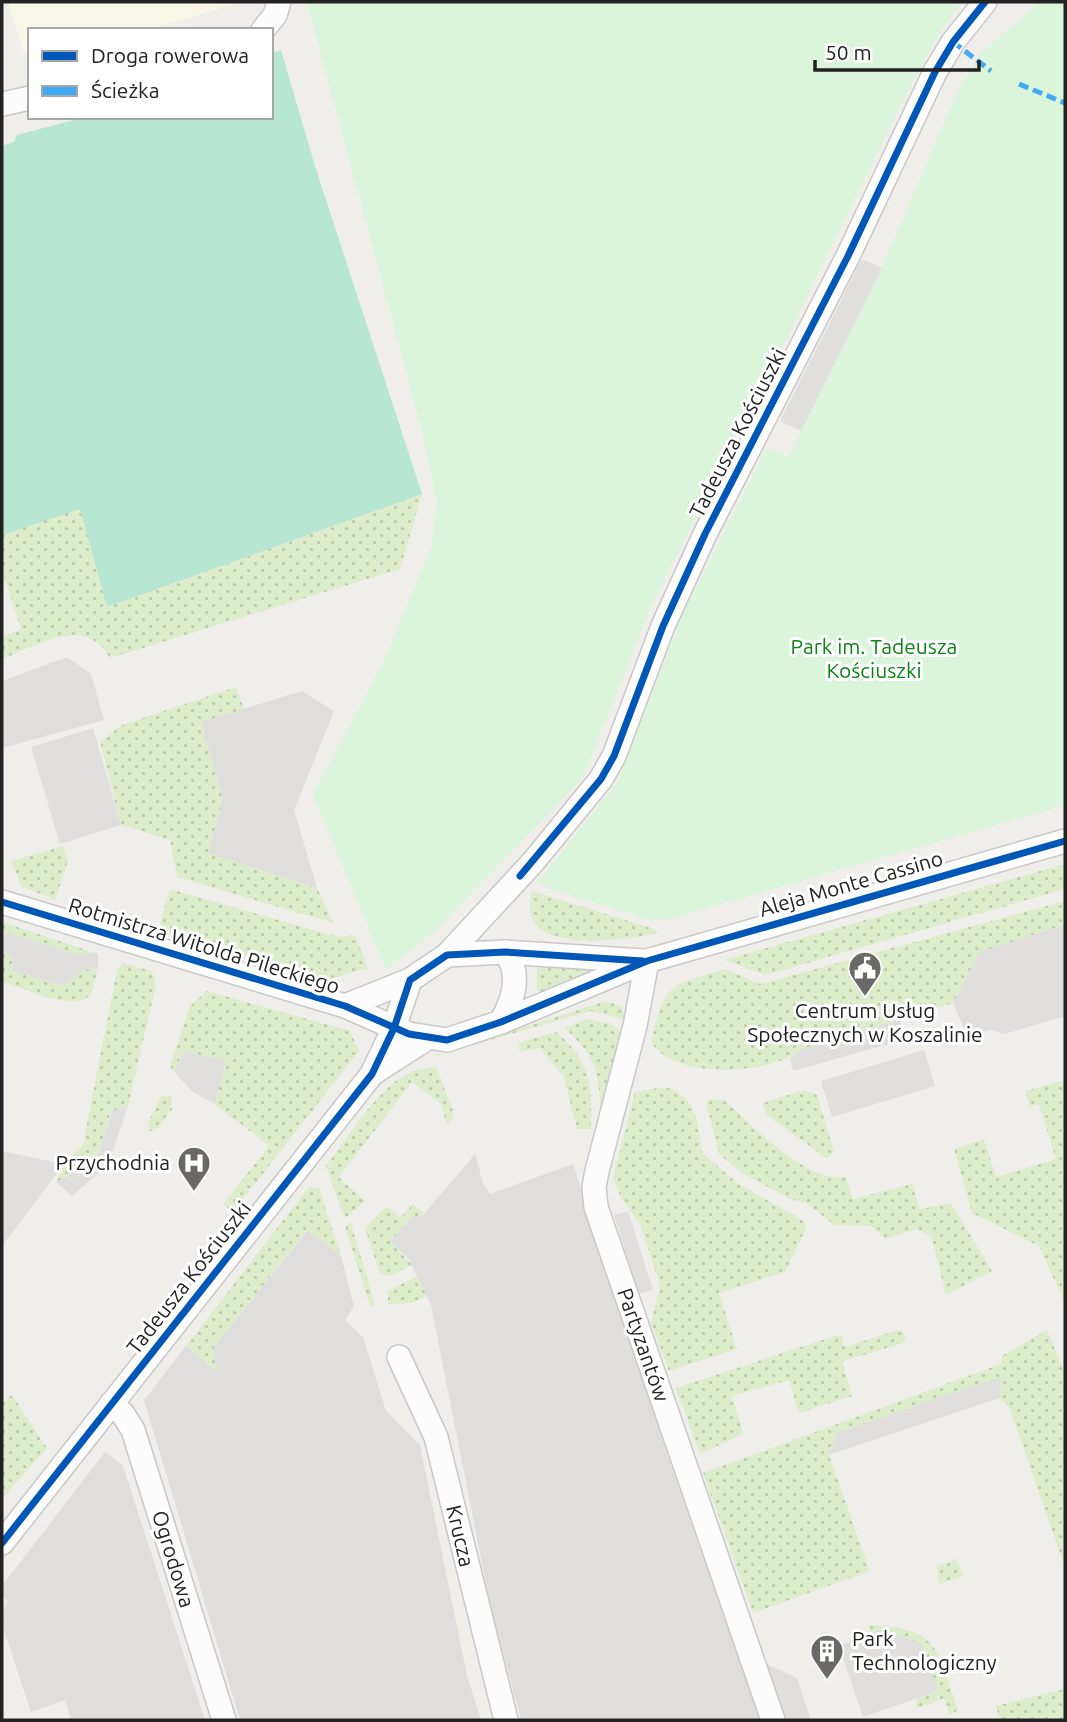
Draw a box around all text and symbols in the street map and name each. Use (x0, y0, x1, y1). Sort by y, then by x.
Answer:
legend (28, 28, 273, 119)
scale bar (815, 28, 979, 72)
text: 50 m (825, 40, 872, 64)
text: Droga rowerowa (91, 43, 249, 67)
text: Ścieżka (91, 78, 160, 102)
street label: Tadeusza Kościuszki (684, 344, 790, 521)
park label: Park im. Tadeusza Kościuszki (791, 634, 957, 682)
street label: Aleja Monte Cassino (756, 845, 945, 921)
street label: Rotmistrza Witolda Pileckiego (66, 892, 343, 998)
public building icon: Centrum Usług Społecznych w Koszalinie (846, 949, 884, 998)
place label: Centrum Usług Społecznych w Koszalinie (747, 998, 983, 1046)
hospital icon: Przychodnia (175, 1144, 213, 1193)
place label: Przychodnia (55, 1150, 170, 1174)
street label: Tadeusza Kościuszki (121, 1196, 255, 1358)
street label: Partyzantów (613, 1285, 675, 1405)
street label: Krucza (442, 1502, 480, 1569)
street label: Ogrodowa (148, 1507, 200, 1610)
place label: Park Technologiczny (852, 1626, 997, 1674)
building icon: Park Technologiczny (808, 1632, 846, 1681)

